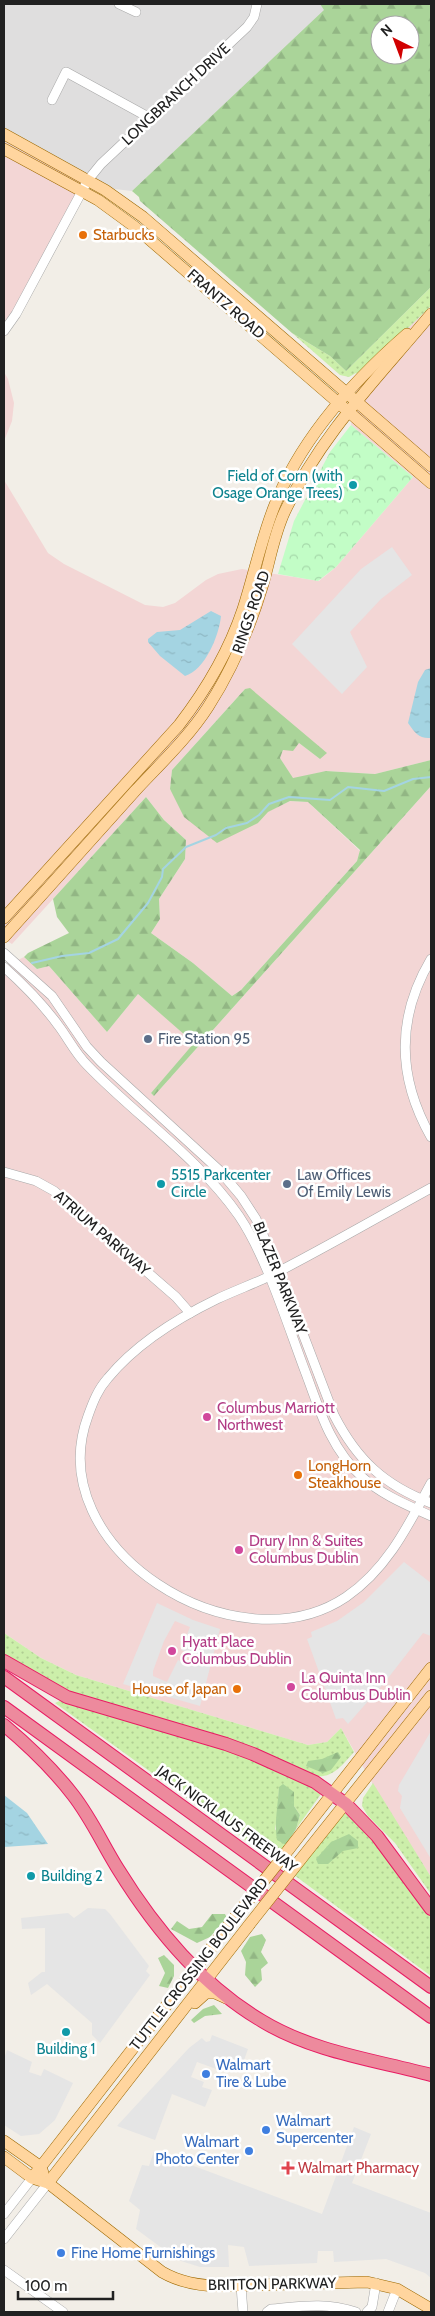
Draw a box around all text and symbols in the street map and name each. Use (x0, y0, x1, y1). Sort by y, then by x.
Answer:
north arrow (370, 15, 420, 65)
text: N (377, 20, 396, 40)
street label: LONGBRANCH DRIVE (118, 39, 234, 149)
place label: Starbucks (93, 226, 154, 244)
marker: Starbucks (77, 229, 89, 241)
street label: FRANTZ ROAD (184, 265, 269, 343)
place label: Field of Corn (with Osage Orange Trees) (212, 467, 343, 502)
marker: Field of Corn (with Osage Orange Trees) (347, 479, 359, 491)
street label: RINGS ROAD (228, 568, 274, 656)
place label: Fire Station 95 (158, 1030, 250, 1048)
marker: Fire Station 95 (142, 1033, 154, 1045)
place label: 5515 Parkcenter Circle (171, 1166, 271, 1201)
place label: Law Offices Of Emily Lewis (297, 1166, 391, 1201)
marker: 5515 Parkcenter Circle (155, 1178, 167, 1190)
marker: Law Offices Of Emily Lewis (281, 1178, 293, 1190)
street label: ATRIUM PARKWAY (51, 1187, 154, 1280)
street label: BLAZER PARKWAY (249, 1219, 311, 1337)
place label: Columbus Marriott Northwest (217, 1399, 335, 1434)
marker: Columbus Marriott Northwest (201, 1411, 213, 1423)
place label: LongHorn Steakhouse (308, 1457, 382, 1492)
marker: LongHorn Steakhouse (292, 1469, 304, 1481)
place label: Drury Inn & Suites Columbus Dublin (249, 1532, 363, 1567)
marker: Drury Inn & Suites Columbus Dublin (233, 1544, 245, 1556)
place label: Hyatt Place Columbus Dublin (182, 1633, 292, 1668)
marker: Hyatt Place Columbus Dublin (166, 1645, 178, 1657)
place label: La Quinta Inn Columbus Dublin (301, 1669, 411, 1704)
place label: House of Japan (132, 1680, 227, 1698)
marker: La Quinta Inn Columbus Dublin (285, 1681, 297, 1693)
marker: House of Japan (231, 1683, 243, 1695)
street label: JACK NICKLAUS FREEWAY (152, 1761, 301, 1876)
place label: Building 2 (41, 1867, 103, 1885)
marker: Building 2 (25, 1870, 37, 1882)
street label: TUTTLE CROSSING BOULEVARD (126, 1874, 272, 2054)
marker: Building 1 (60, 2026, 72, 2038)
place label: Building 1 (36, 2040, 96, 2058)
place label: Walmart Tire & Lube (216, 2056, 287, 2091)
marker: Walmart Tire & Lube (200, 2068, 212, 2080)
place label: Walmart Supercenter (276, 2112, 353, 2147)
marker: Walmart Supercenter (260, 2124, 272, 2136)
place label: Walmart Photo Center (155, 2133, 239, 2168)
marker: Walmart Photo Center (243, 2145, 255, 2157)
place label: Walmart Pharmacy (298, 2159, 420, 2177)
marker: Walmart Pharmacy (282, 2162, 294, 2174)
place label: Fine Home Furnishings (71, 2244, 215, 2262)
marker: Fine Home Furnishings (55, 2247, 67, 2259)
scale bar (18, 2268, 112, 2300)
street label: BRITTON PARKWAY (208, 2274, 337, 2294)
text: 100 m (25, 2277, 67, 2295)

